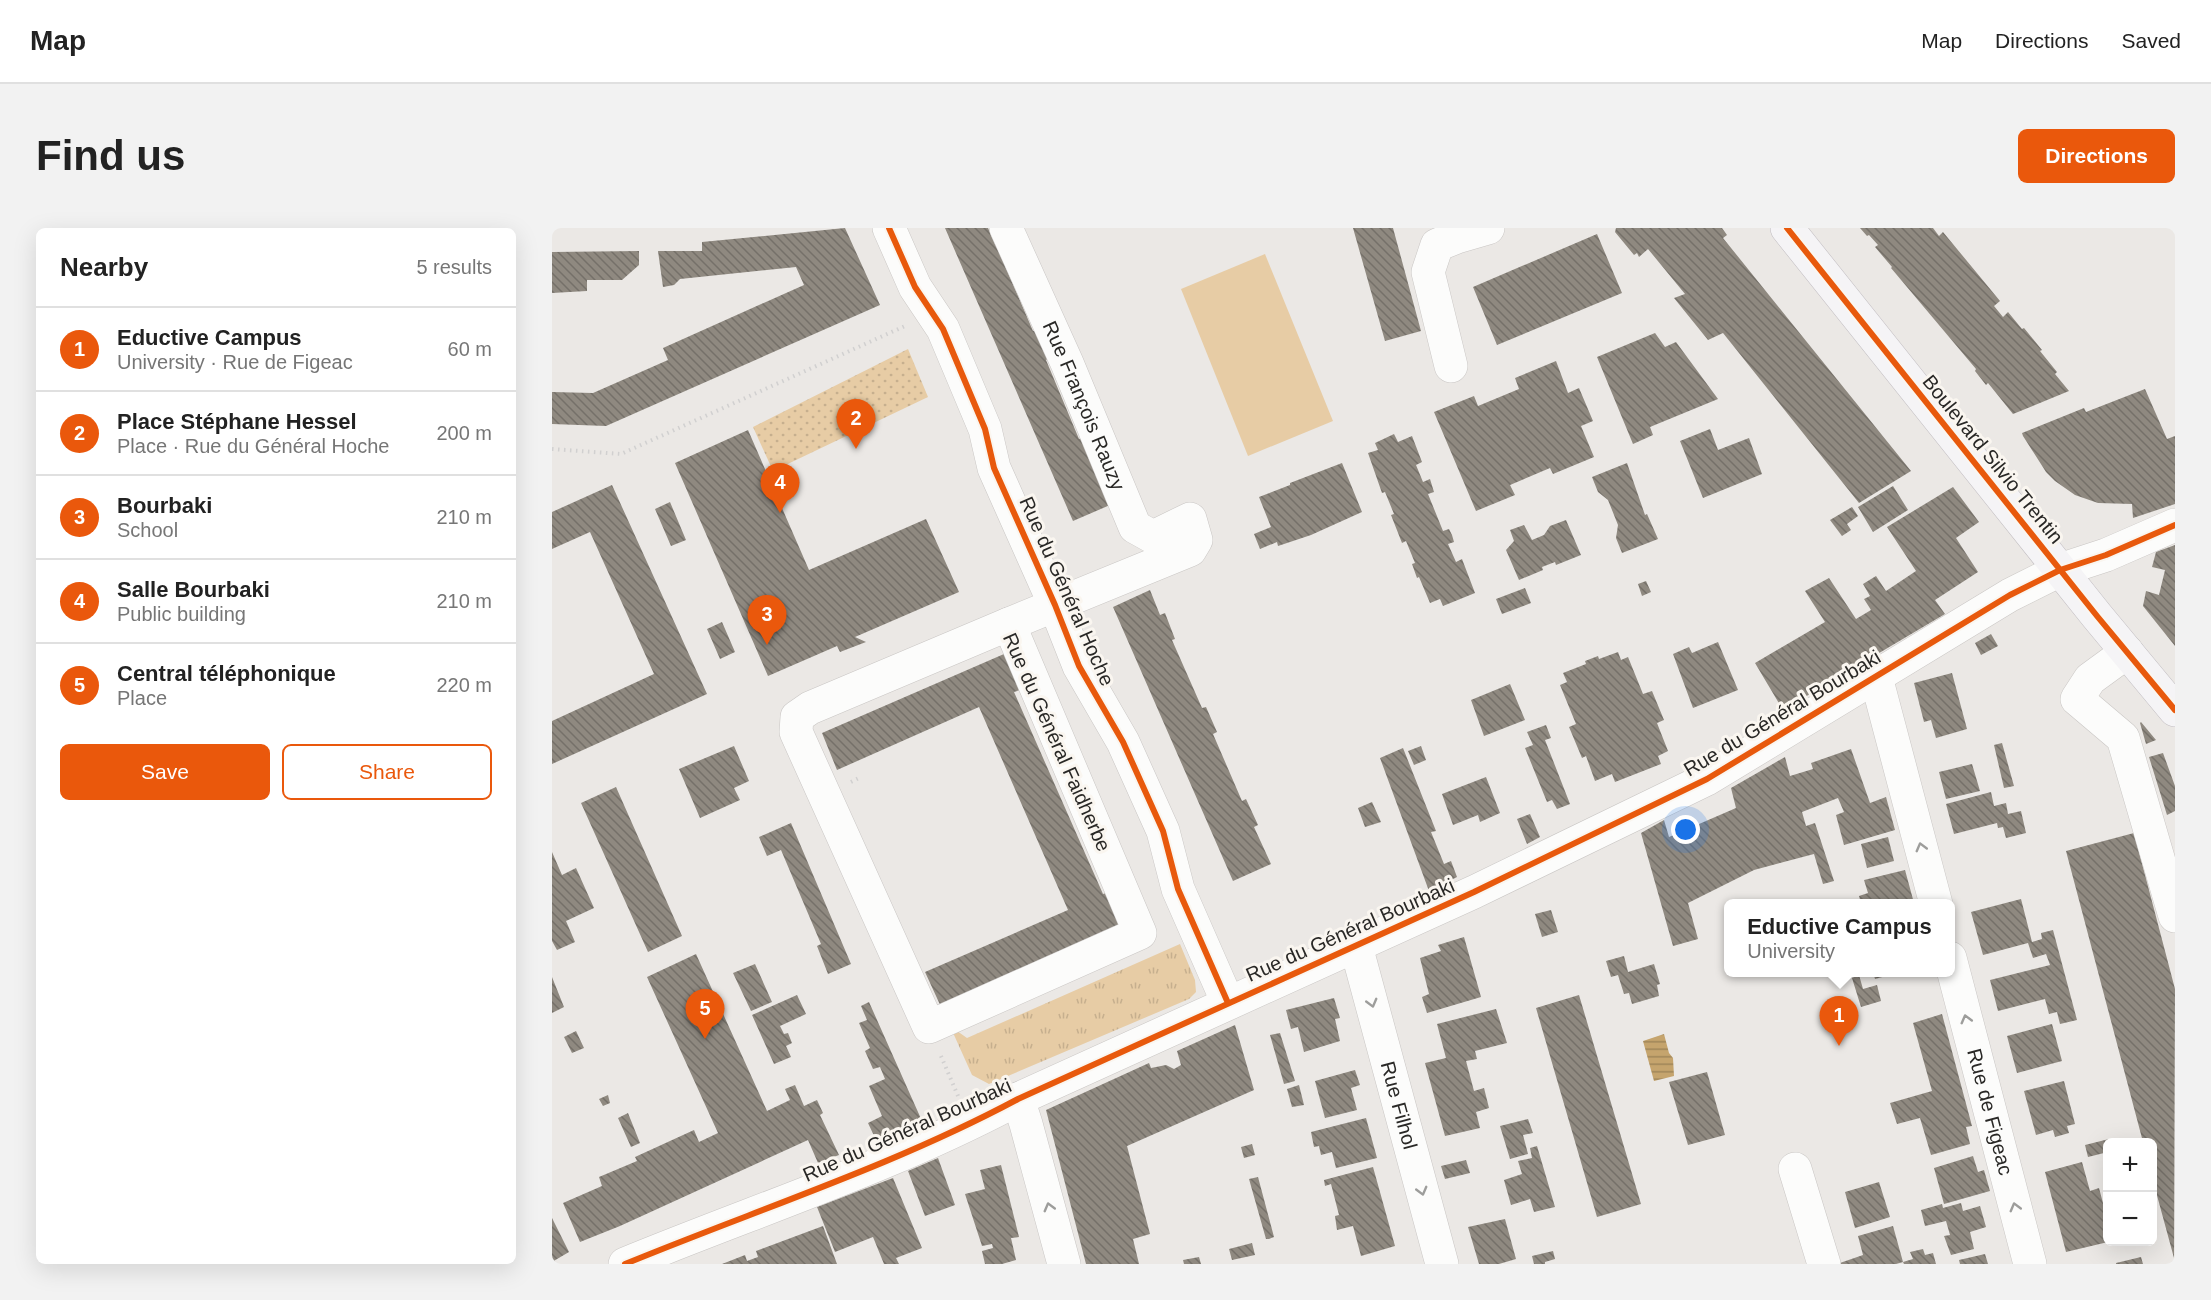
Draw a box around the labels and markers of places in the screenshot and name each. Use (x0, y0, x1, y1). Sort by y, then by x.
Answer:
pin: 2 (836, 400, 876, 449)
pin: 4 (760, 464, 800, 513)
pin: 3 (748, 596, 786, 645)
pin: 5 (686, 990, 724, 1039)
pin: 1 (1820, 996, 1858, 1046)

